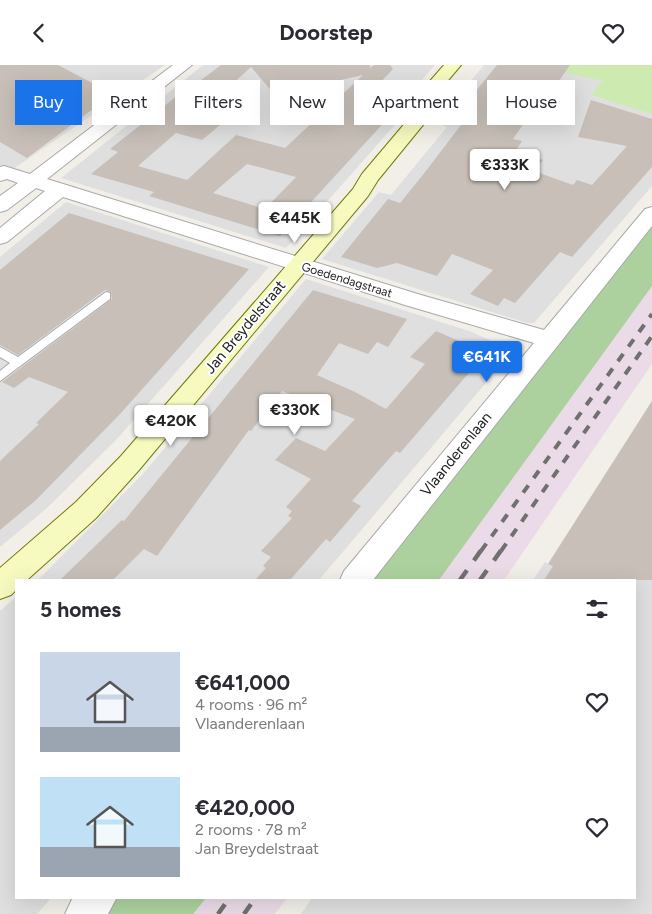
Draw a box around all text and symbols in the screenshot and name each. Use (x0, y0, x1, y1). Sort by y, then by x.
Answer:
icon: back (25, 19, 53, 47)
text: Doorstep (279, 19, 373, 46)
icon: heart (599, 19, 627, 47)
chip: Buy (15, 80, 82, 125)
chip: Rent (92, 80, 165, 125)
chip: Filters (175, 80, 260, 125)
chip: New (270, 80, 344, 125)
chip: Apartment (354, 80, 477, 125)
chip: House (487, 80, 575, 125)
pin: €333K (470, 149, 540, 191)
text: €333K (481, 155, 529, 174)
pin: €445K (260, 201, 330, 244)
text: €445K (269, 208, 321, 227)
street label: Goedendagstraat (300, 260, 394, 301)
street label: Jan Breydelstraat (201, 276, 290, 377)
pin: €641K (452, 341, 522, 383)
text: €641K (463, 347, 511, 366)
pin: €330K (260, 393, 330, 436)
text: €330K (270, 400, 320, 419)
pin: €420K (136, 405, 206, 447)
street label: Vlaanderenlaan (417, 408, 495, 500)
text: €420K (145, 411, 197, 430)
icon: filters (583, 595, 611, 623)
text: 5 homes (40, 597, 121, 622)
text: €641,000 (195, 670, 290, 695)
icon: home (80, 672, 140, 732)
icon: heart (583, 688, 611, 716)
text: 4 rooms · 96 m² (195, 695, 307, 714)
text: Vlaanderenlaan (195, 714, 305, 733)
text: €420,000 (195, 795, 295, 820)
icon: home (80, 797, 140, 857)
icon: heart (583, 813, 611, 841)
text: 2 rooms · 78 m² (195, 820, 307, 839)
text: Jan Breydelstraat (195, 839, 319, 858)

